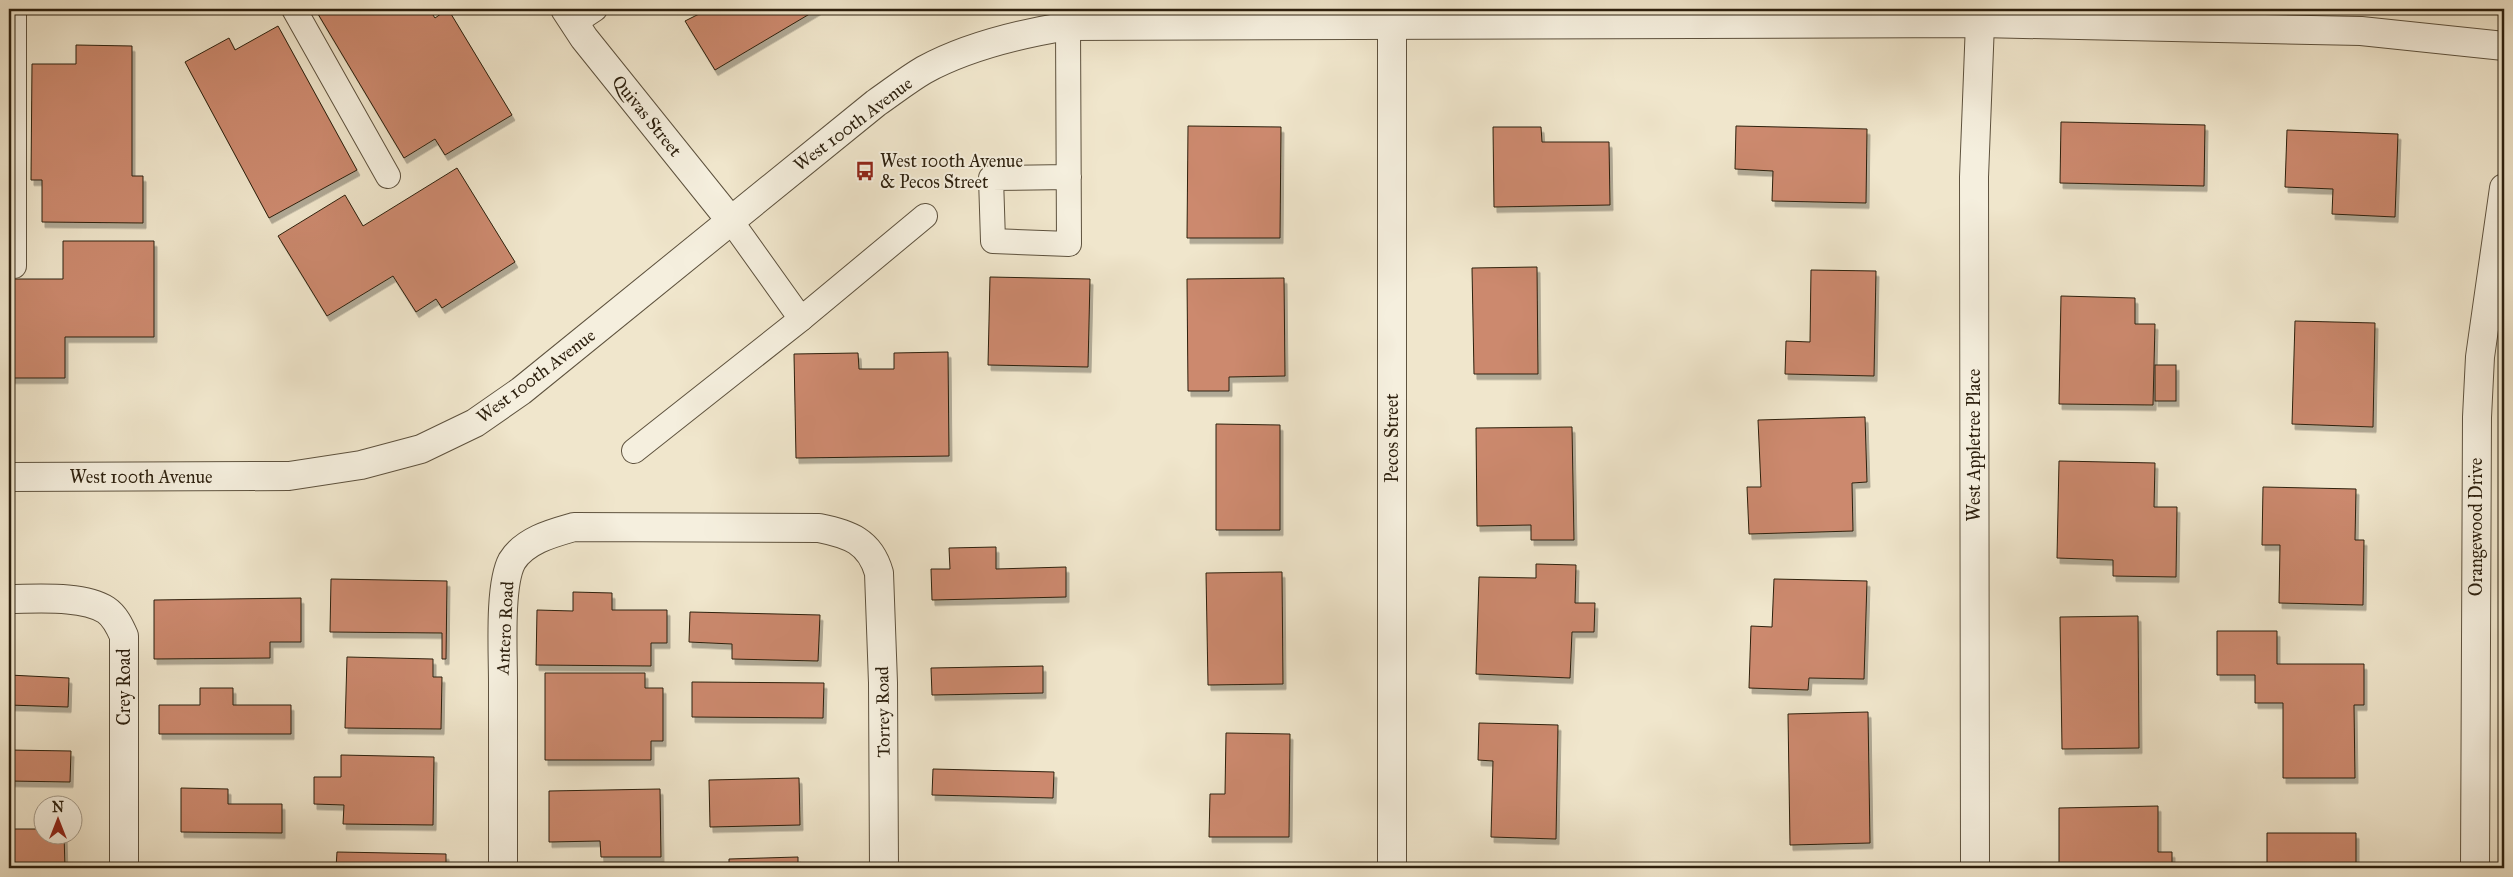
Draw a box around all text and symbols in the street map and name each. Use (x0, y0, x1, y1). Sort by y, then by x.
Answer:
street label: Quivas Street (607, 71, 687, 162)
street label: West 100th Avenue (789, 72, 917, 176)
place label: West 100th Avenue & Pecos Street (880, 150, 1023, 193)
bus stop icon: West 100th Avenue & Pecos Street (854, 160, 876, 182)
street label: West 100th Avenue (472, 324, 600, 428)
street label: West Appletree Place (1963, 369, 1985, 521)
street label: Pecos Street (1381, 393, 1403, 483)
street label: Orangewood Drive (2465, 458, 2488, 596)
street label: West 100th Avenue (70, 466, 212, 488)
street label: Antero Road (492, 581, 518, 676)
street label: Crey Road (113, 649, 135, 725)
street label: Torrey Road (871, 666, 895, 758)
north arrow (32, 794, 82, 844)
text: N (52, 799, 64, 816)

